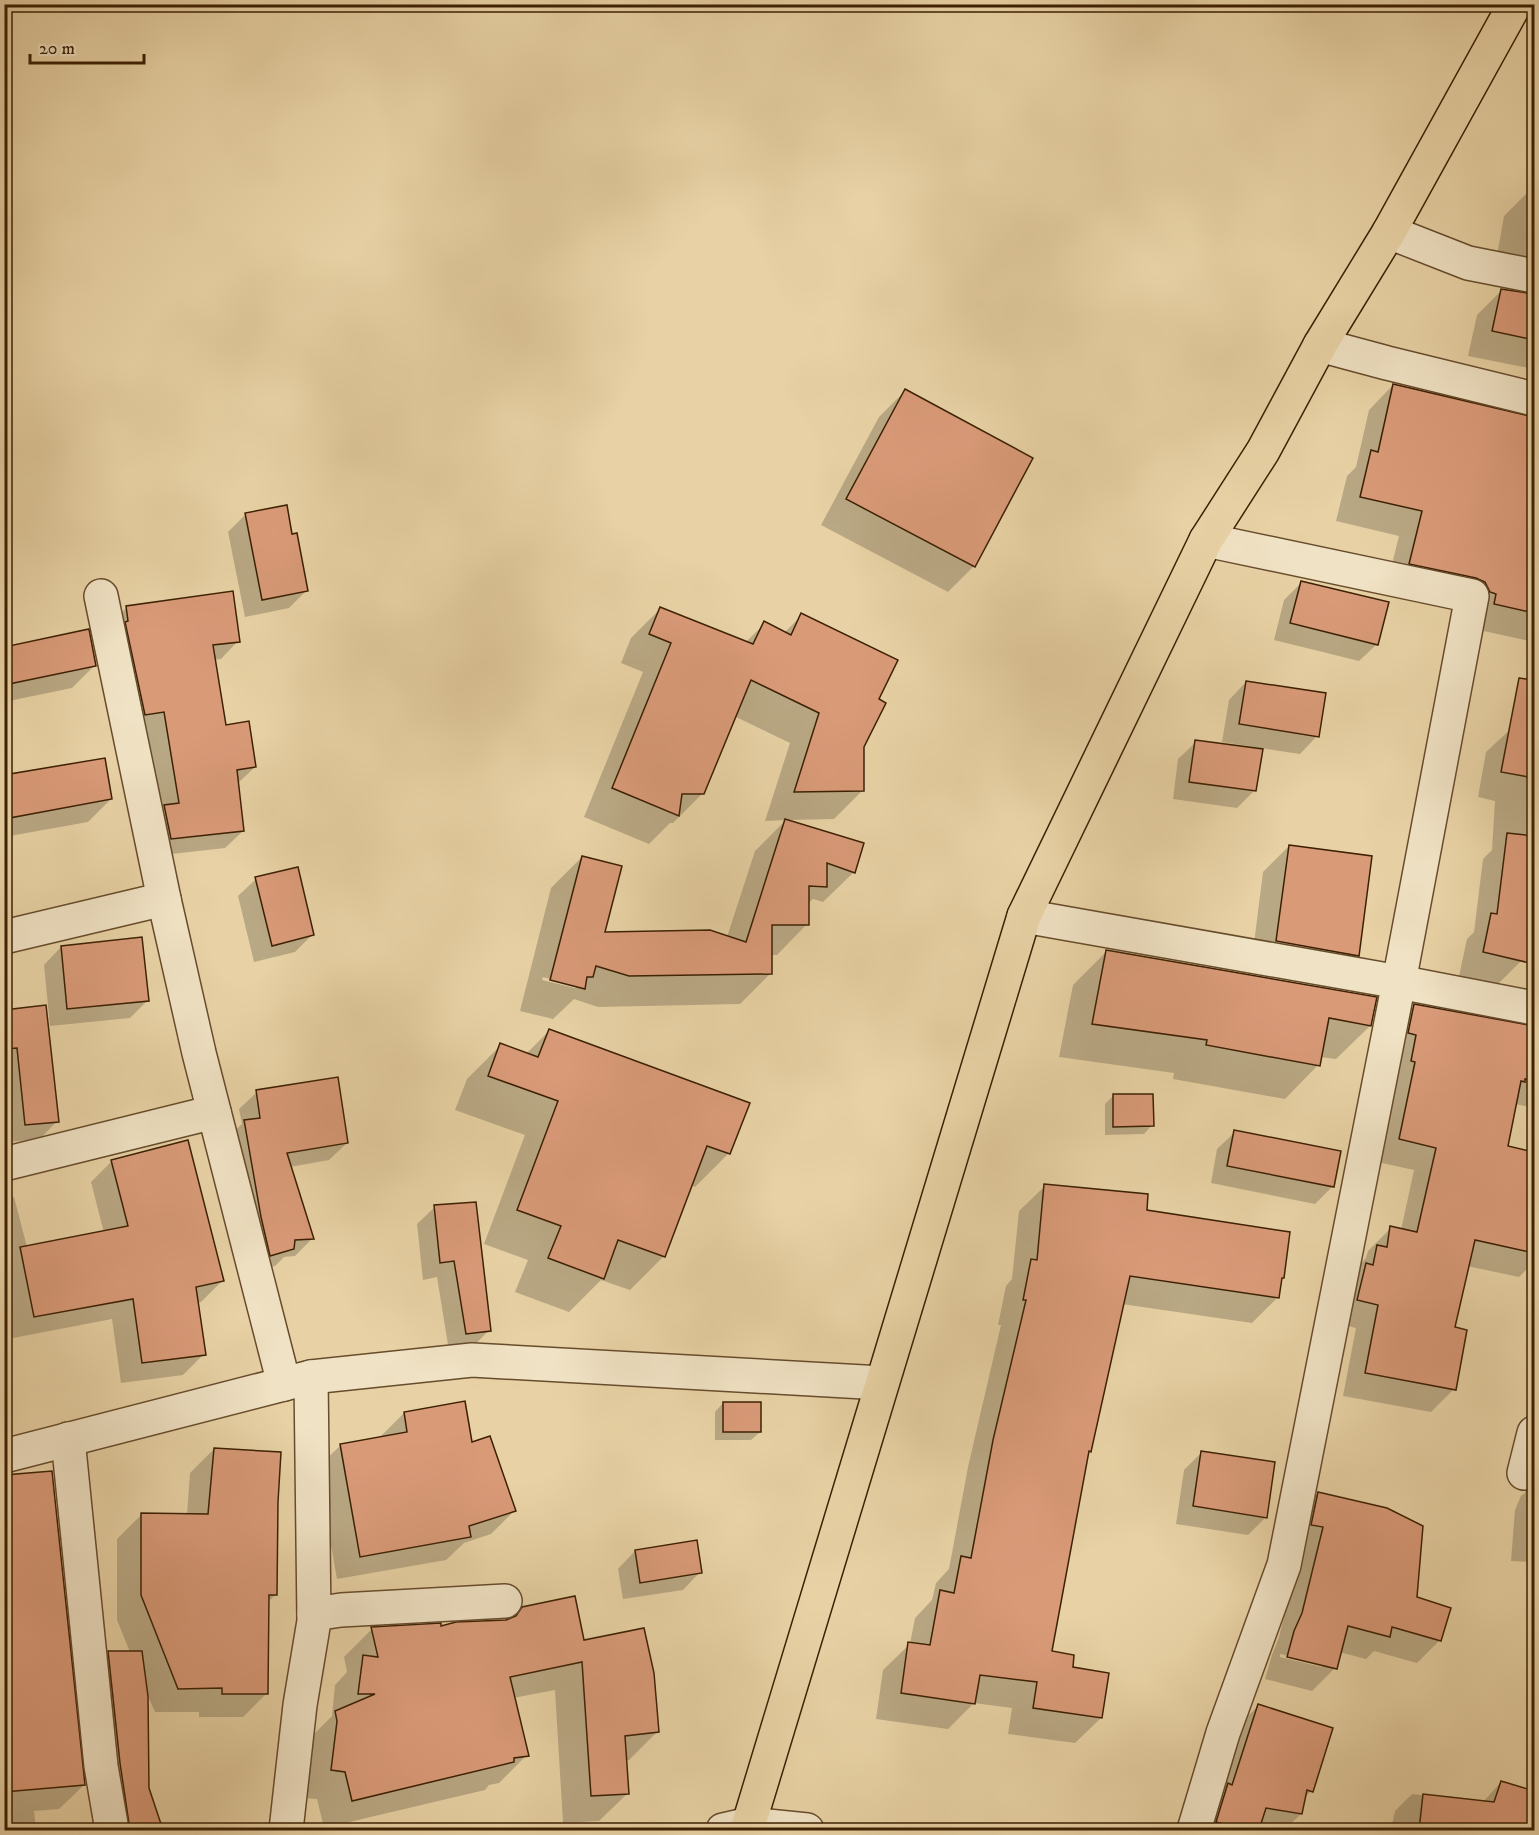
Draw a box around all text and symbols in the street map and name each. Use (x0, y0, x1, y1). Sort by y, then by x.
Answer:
scale bar (30, 27, 144, 65)
text: 20 m (39, 38, 75, 60)

